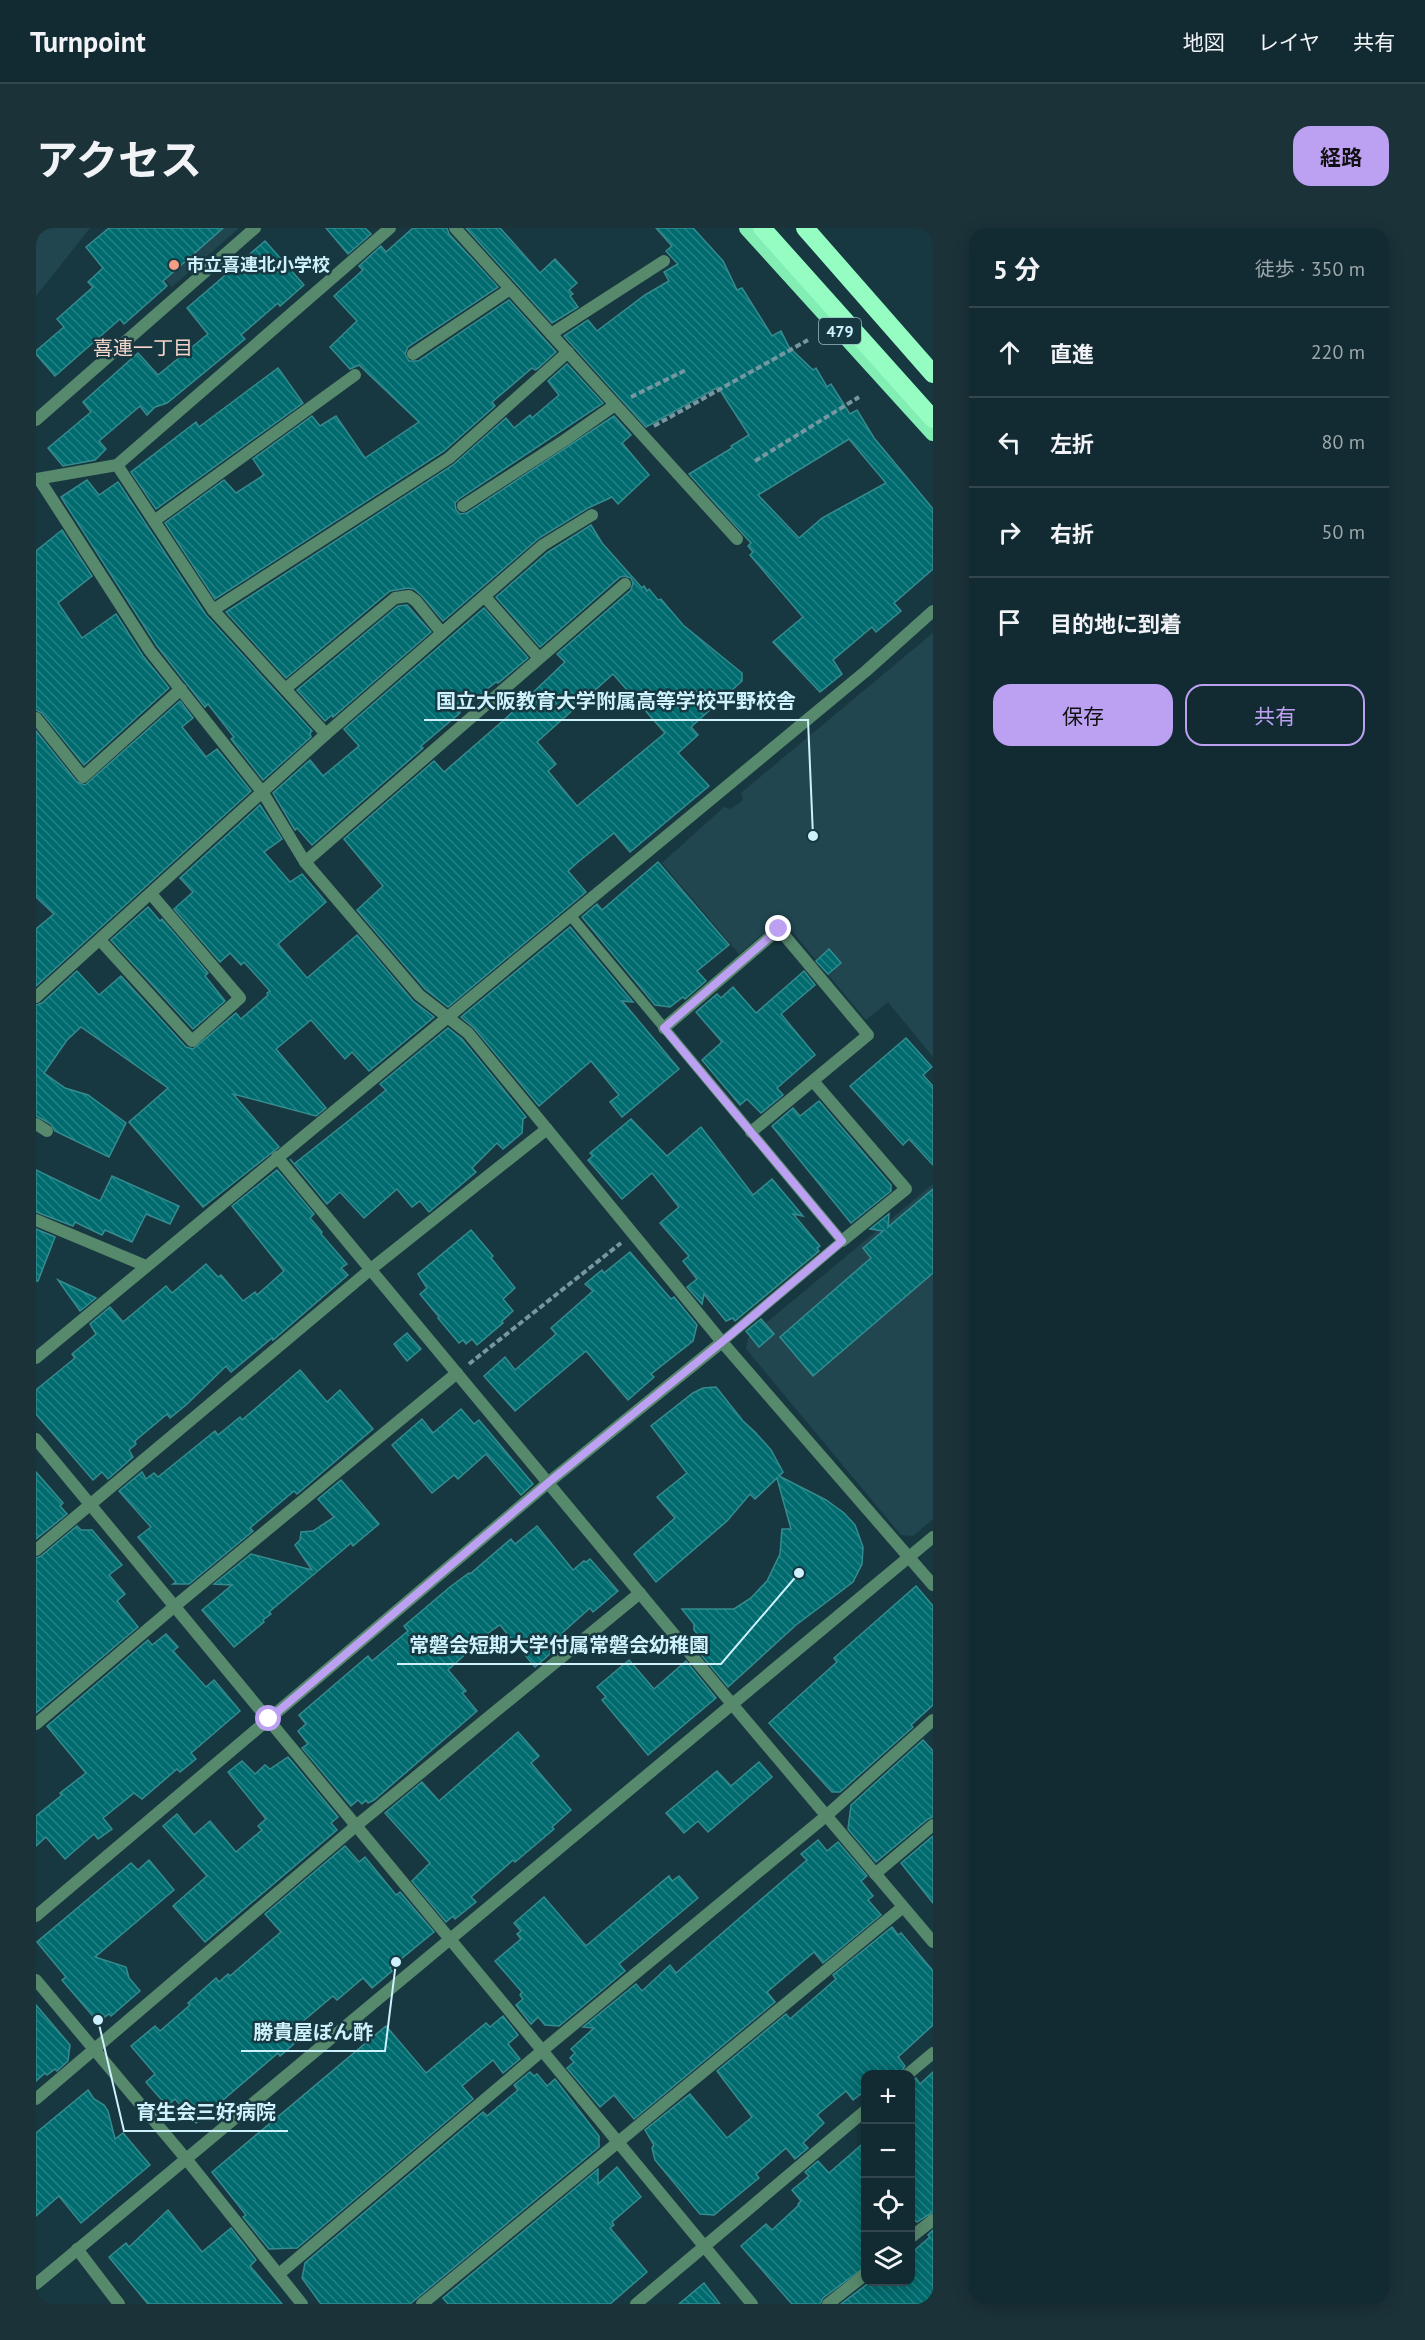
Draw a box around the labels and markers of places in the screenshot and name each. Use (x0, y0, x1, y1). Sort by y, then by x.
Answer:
place label: 市立喜連北小学校 (186, 253, 330, 276)
marker: 市立喜連北小学校 (167, 258, 181, 272)
callout: 国立大阪教育大学附属高等学校平野校舎 (424, 682, 808, 720)
callout: 常磐会短期大学付属常磐会幼稚園 (397, 1626, 721, 1664)
callout: 勝貴屋ぽん酢 (241, 2013, 385, 2051)
callout: 育生会三好病院 (124, 2093, 288, 2131)

